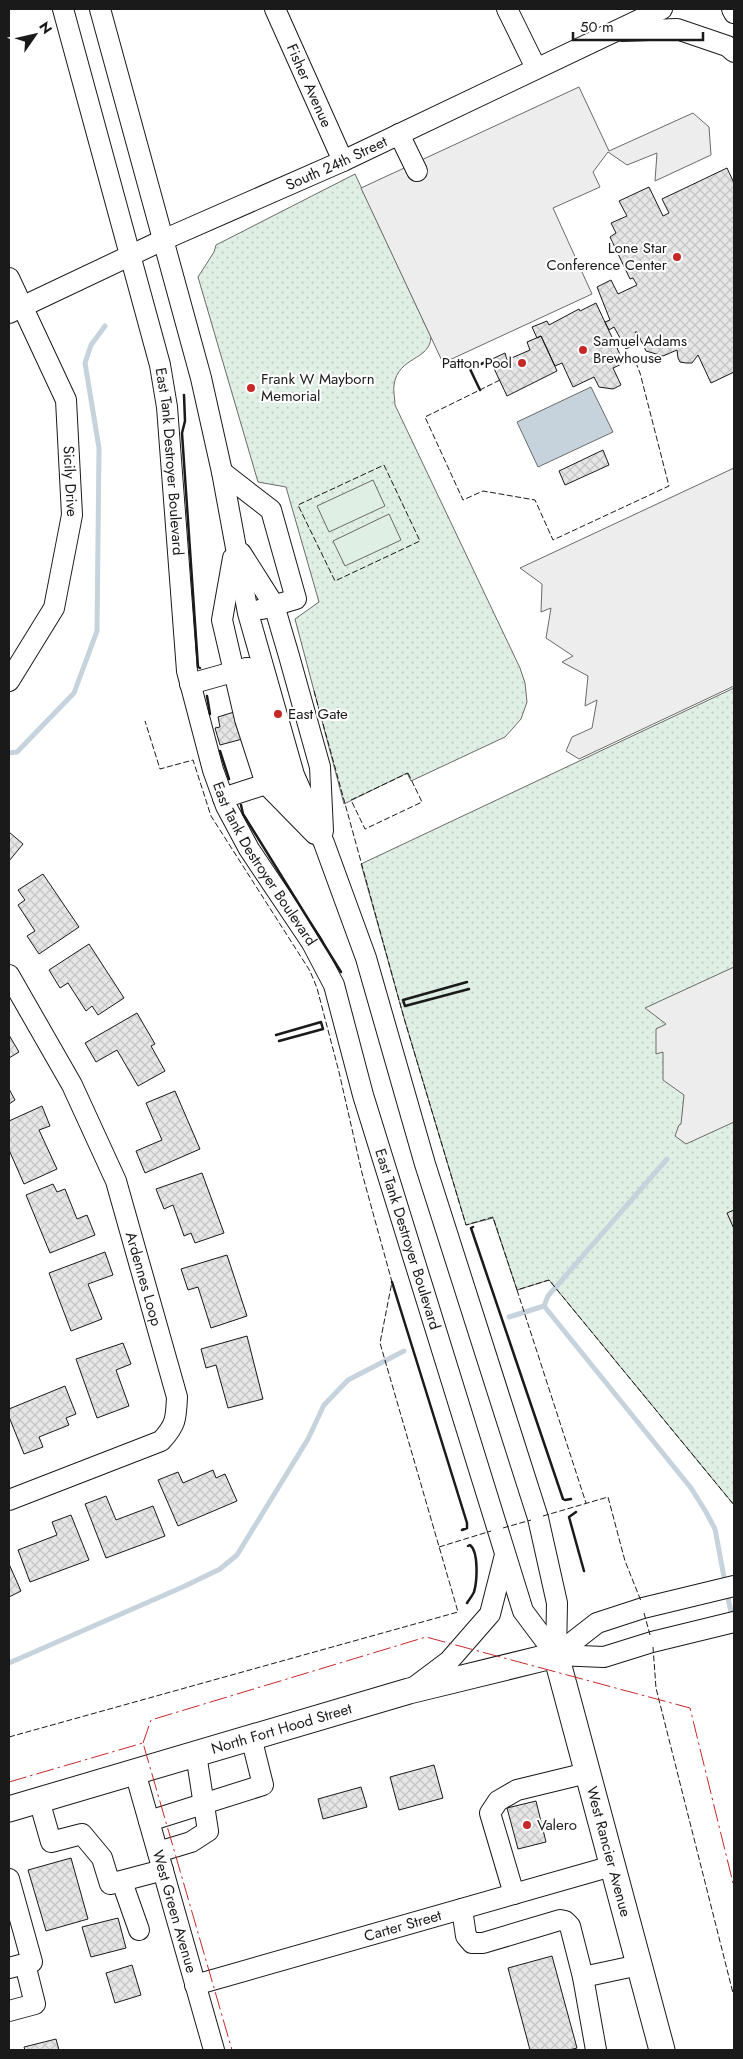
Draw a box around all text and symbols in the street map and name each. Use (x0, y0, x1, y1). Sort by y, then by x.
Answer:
north arrow (10, 10, 60, 60)
scale bar (573, 10, 703, 42)
text: 50 m (580, 16, 614, 38)
text: N (34, 18, 57, 38)
street label: Fisher Avenue (281, 40, 338, 131)
street label: South 24th Street (282, 130, 391, 196)
place label: Lone Star Conference Center (546, 237, 668, 276)
marker: Lone Star Conference Center (671, 251, 683, 263)
place label: Samuel Adams Brewhouse (593, 330, 687, 369)
marker: Samuel Adams Brewhouse (577, 344, 589, 356)
place label: Patton Pool (442, 352, 512, 374)
marker: Patton Pool (516, 357, 528, 369)
street label: East Tank Destroyer Boulevard (150, 366, 189, 556)
place label: Frank W Mayborn Memorial (261, 368, 375, 407)
marker: Frank W Mayborn Memorial (245, 382, 257, 394)
street label: Sicily Drive (57, 445, 83, 518)
place label: East Gate (288, 703, 348, 725)
marker: East Gate (272, 708, 284, 720)
street label: East Tank Destroyer Boulevard (207, 778, 322, 950)
street label: East Tank Destroyer Boulevard (369, 1146, 446, 1333)
street label: Ardennes Loop (120, 1229, 168, 1329)
street label: North Fort Hood Street (208, 1697, 355, 1760)
street label: West Rancier Avenue (581, 1784, 637, 1920)
place label: Valero (537, 1814, 577, 1836)
marker: Valero (521, 1819, 533, 1831)
street label: West Green Avenue (147, 1847, 203, 1976)
street label: Carter Street (361, 1904, 444, 1947)

